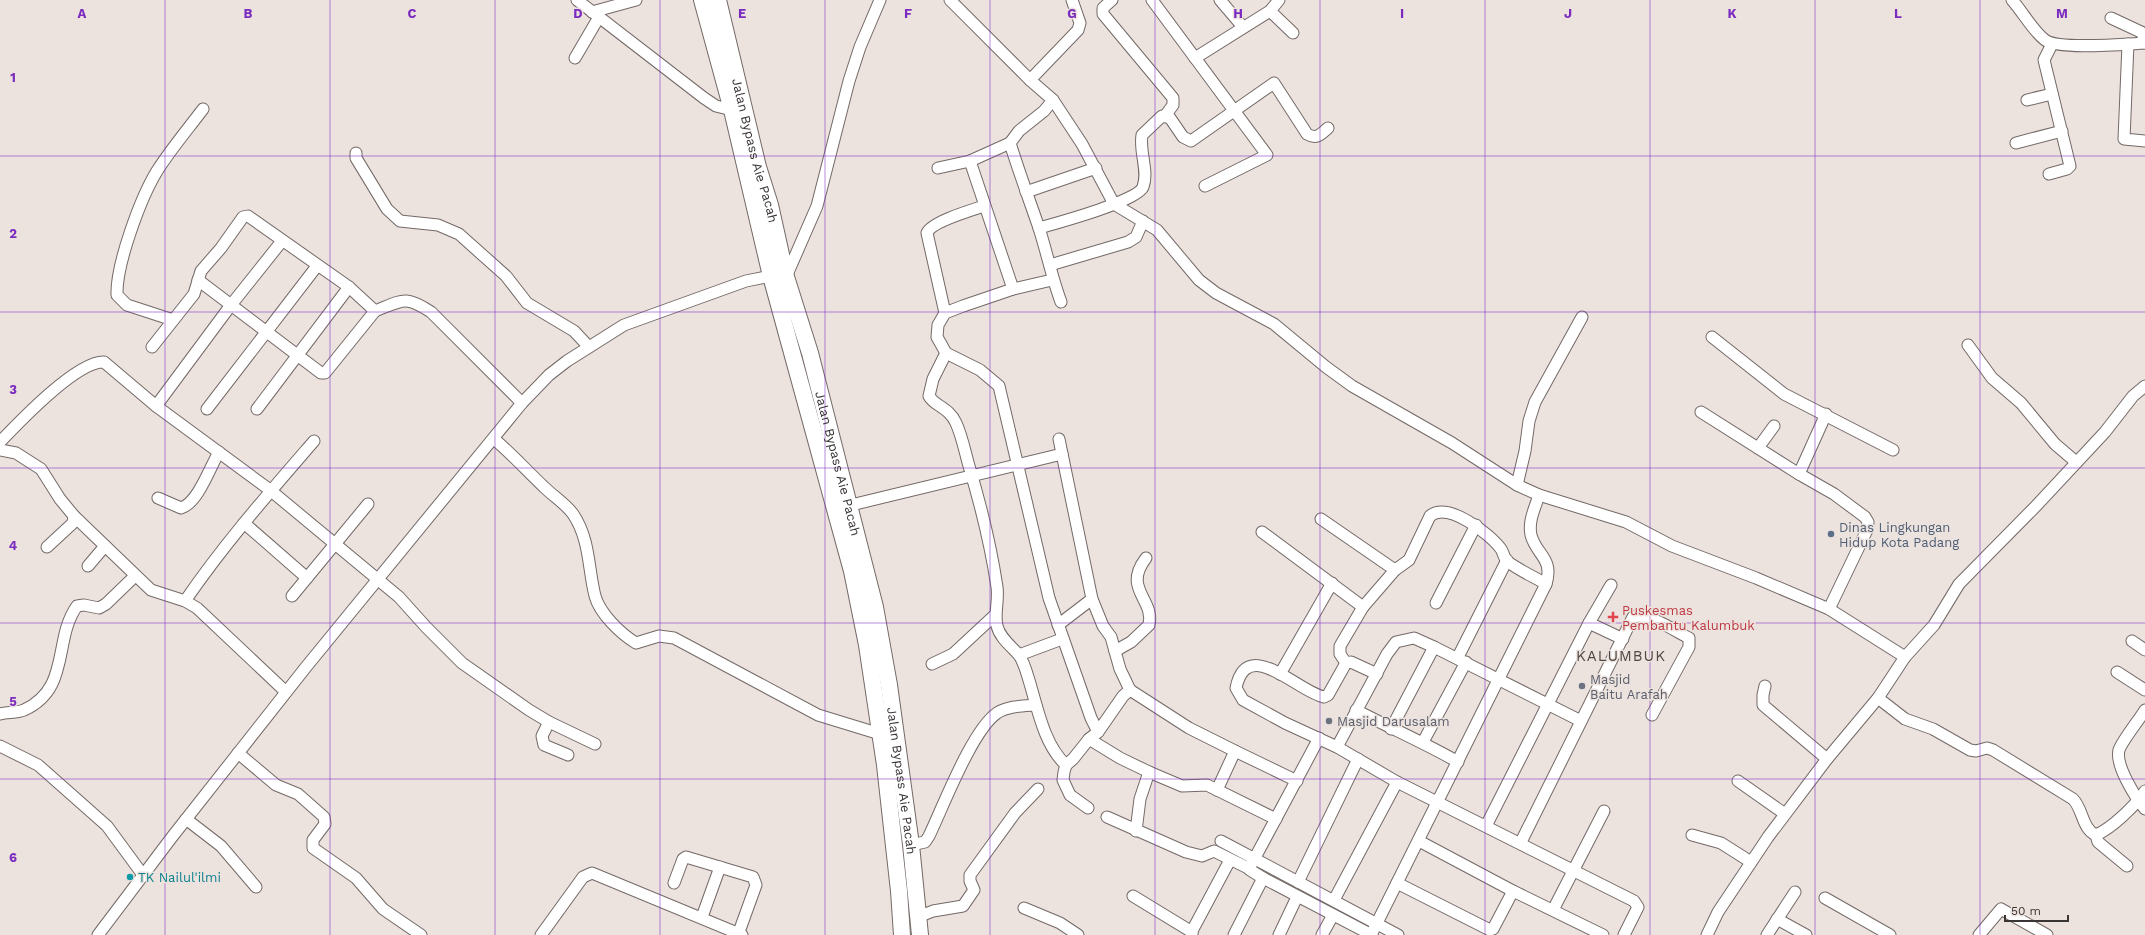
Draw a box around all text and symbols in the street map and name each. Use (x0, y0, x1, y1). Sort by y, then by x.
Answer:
text: A (78, 6, 87, 21)
text: B (244, 6, 253, 21)
text: C (408, 6, 417, 21)
text: D (573, 6, 583, 21)
text: E (738, 6, 746, 21)
text: F (904, 6, 912, 21)
text: G (1067, 6, 1077, 21)
text: H (1233, 6, 1243, 21)
text: I (1400, 6, 1404, 21)
text: J (1564, 6, 1572, 21)
text: K (1727, 6, 1737, 21)
text: L (1894, 6, 1902, 21)
text: M (2056, 6, 2068, 21)
text: 1 (10, 70, 16, 85)
street label: Jalan Bypass Aie Pacah (729, 77, 781, 224)
text: 2 (9, 226, 17, 241)
text: 3 (9, 382, 17, 397)
street label: Jalan Bypass Aie Pacah (813, 390, 864, 537)
place label: Dinas Lingkungan Hidup Kota Padang (1839, 520, 1959, 550)
marker: Dinas Lingkungan Hidup Kota Padang (1826, 529, 1836, 539)
text: 4 (9, 538, 18, 553)
place label: Puskesmas Pembantu Kalumbuk (1622, 603, 1755, 633)
marker: Puskesmas Pembantu Kalumbuk (1607, 611, 1619, 623)
district label: KALUMBUK (1576, 647, 1666, 665)
place label: Masjid Baitu Arafah (1590, 672, 1668, 702)
marker: Masjid Baitu Arafah (1577, 681, 1587, 691)
text: 5 (9, 694, 17, 709)
street label: Jalan Bypass Aie Pacah (885, 706, 919, 855)
place label: Masjid Darusalam (1337, 714, 1450, 729)
marker: Masjid Darusalam (1324, 716, 1334, 726)
text: 6 (9, 850, 17, 865)
place label: TK Nailul'ilmi (138, 870, 221, 885)
marker: TK Nailul'ilmi (125, 872, 135, 882)
scale bar (2005, 897, 2068, 923)
text: 50 m (2011, 904, 2041, 918)

